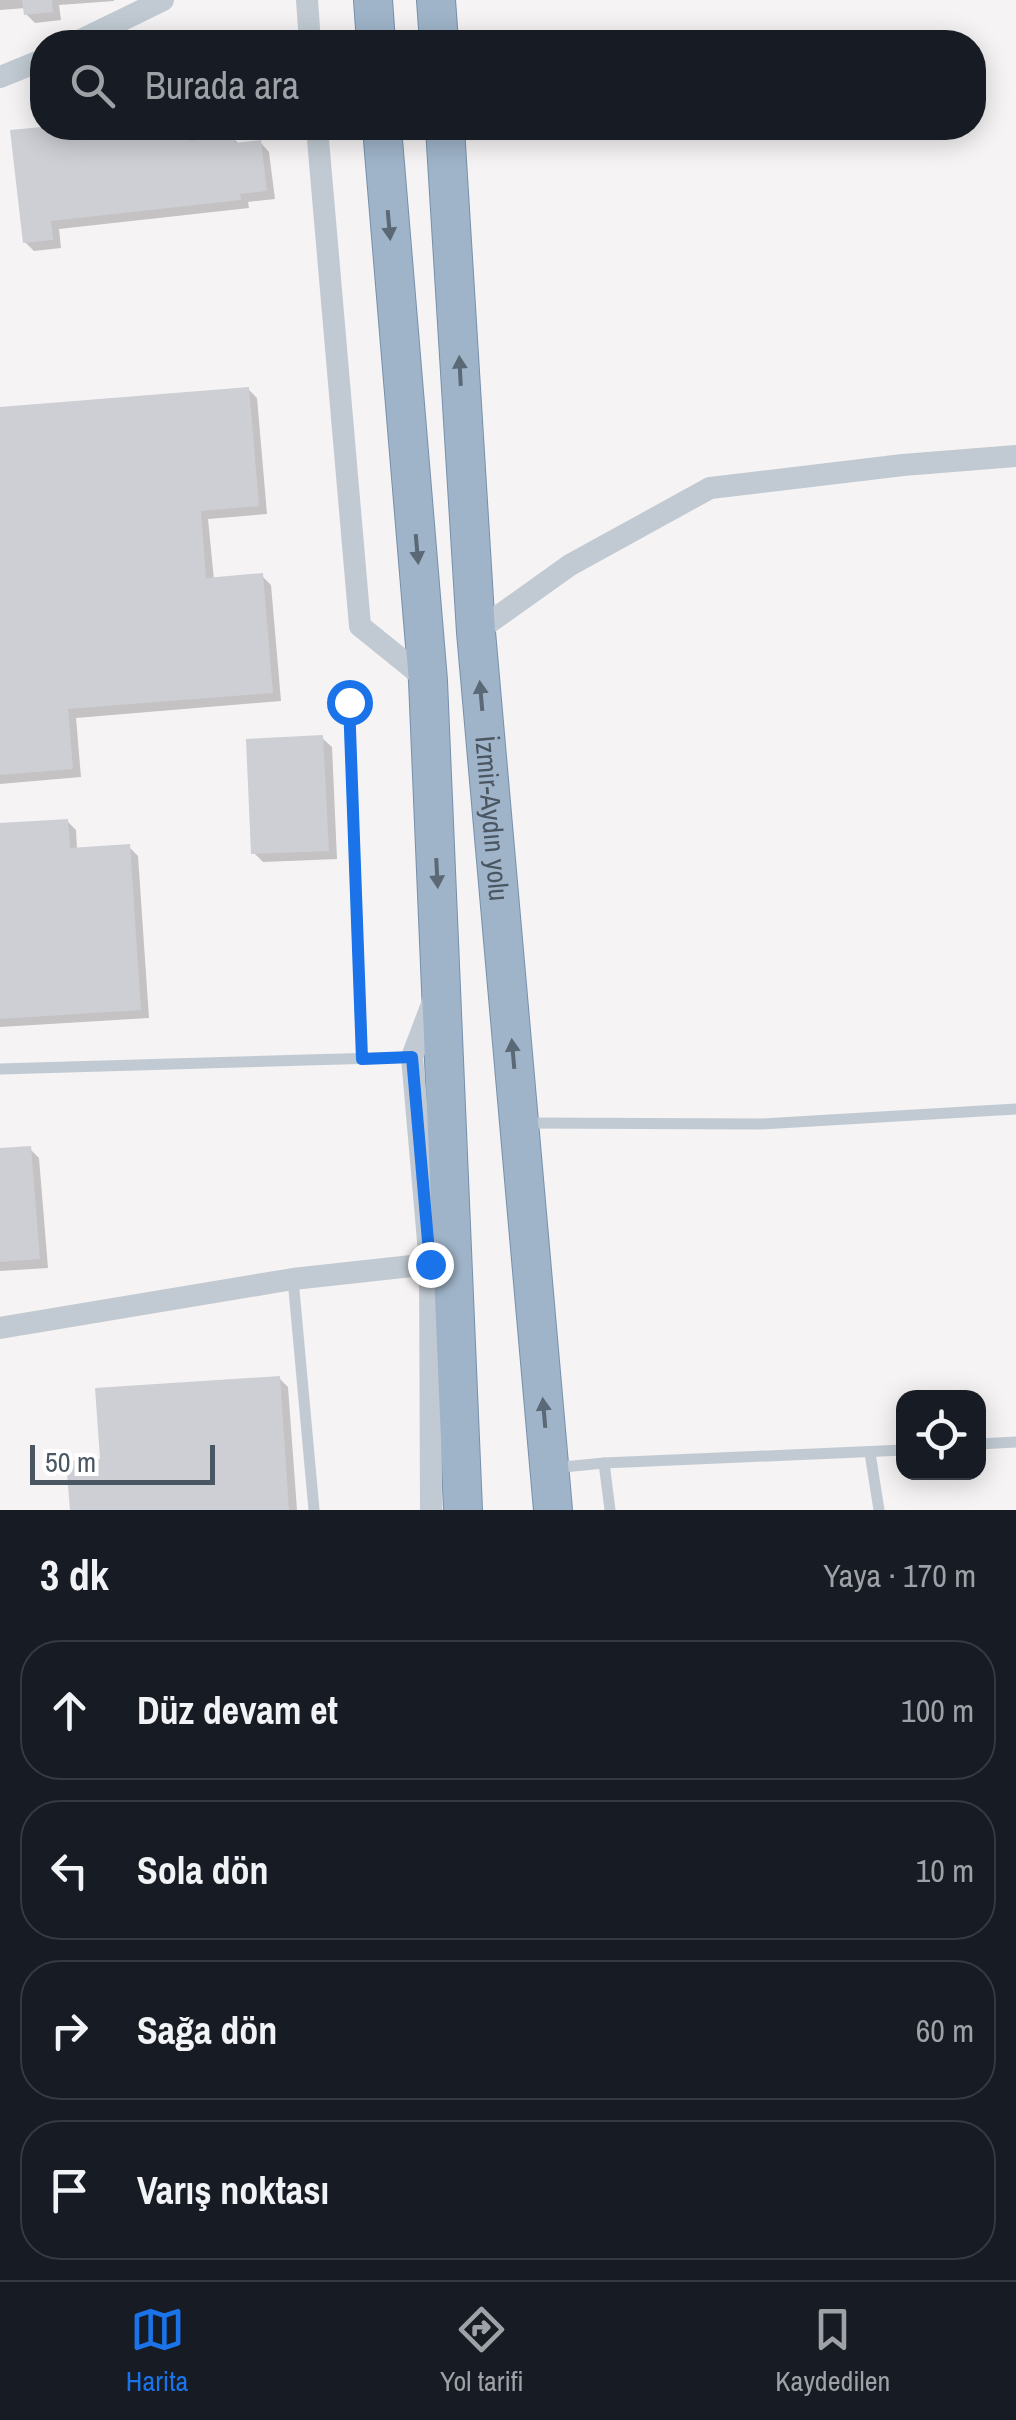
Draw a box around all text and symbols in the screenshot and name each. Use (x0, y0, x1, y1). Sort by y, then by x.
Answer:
search box (30, 30, 986, 140)
icon: search (65, 58, 120, 113)
text: Burada ara (145, 60, 299, 111)
one-way arrow (382, 209, 398, 241)
one-way arrow (452, 355, 468, 387)
one-way arrow (409, 533, 425, 565)
one-way arrow (473, 679, 489, 711)
route start (327, 680, 373, 726)
street label: İzmir-Aydın yolu (466, 734, 519, 902)
one-way arrow (430, 857, 446, 889)
one-way arrow (504, 1038, 520, 1070)
route end (408, 1242, 454, 1288)
map controls (896, 1390, 986, 1480)
button: locate (896, 1390, 986, 1480)
one-way arrow (536, 1396, 552, 1428)
scale bar (30, 1440, 215, 1484)
text: 50 m (45, 1443, 96, 1481)
text: 3 dk (40, 1547, 109, 1603)
text: Yaya · 170 m (823, 1554, 976, 1597)
icon: ahead (42, 1683, 97, 1738)
text: Düz devam et (137, 1685, 338, 1736)
text: 100 m (901, 1689, 974, 1732)
icon: left (42, 1843, 97, 1898)
text: Sola dön (137, 1845, 269, 1896)
text: 10 m (916, 1849, 974, 1892)
icon: right (42, 2003, 97, 2058)
text: Sağa dön (137, 2005, 277, 2056)
text: 60 m (916, 2009, 974, 2052)
icon: arrive (42, 2163, 97, 2218)
text: Varış noktası (137, 2165, 329, 2216)
tab: Harita (126, 2302, 188, 2400)
tab: Yol tarifi (440, 2302, 524, 2400)
tab: Kaydedilen (775, 2302, 890, 2400)

